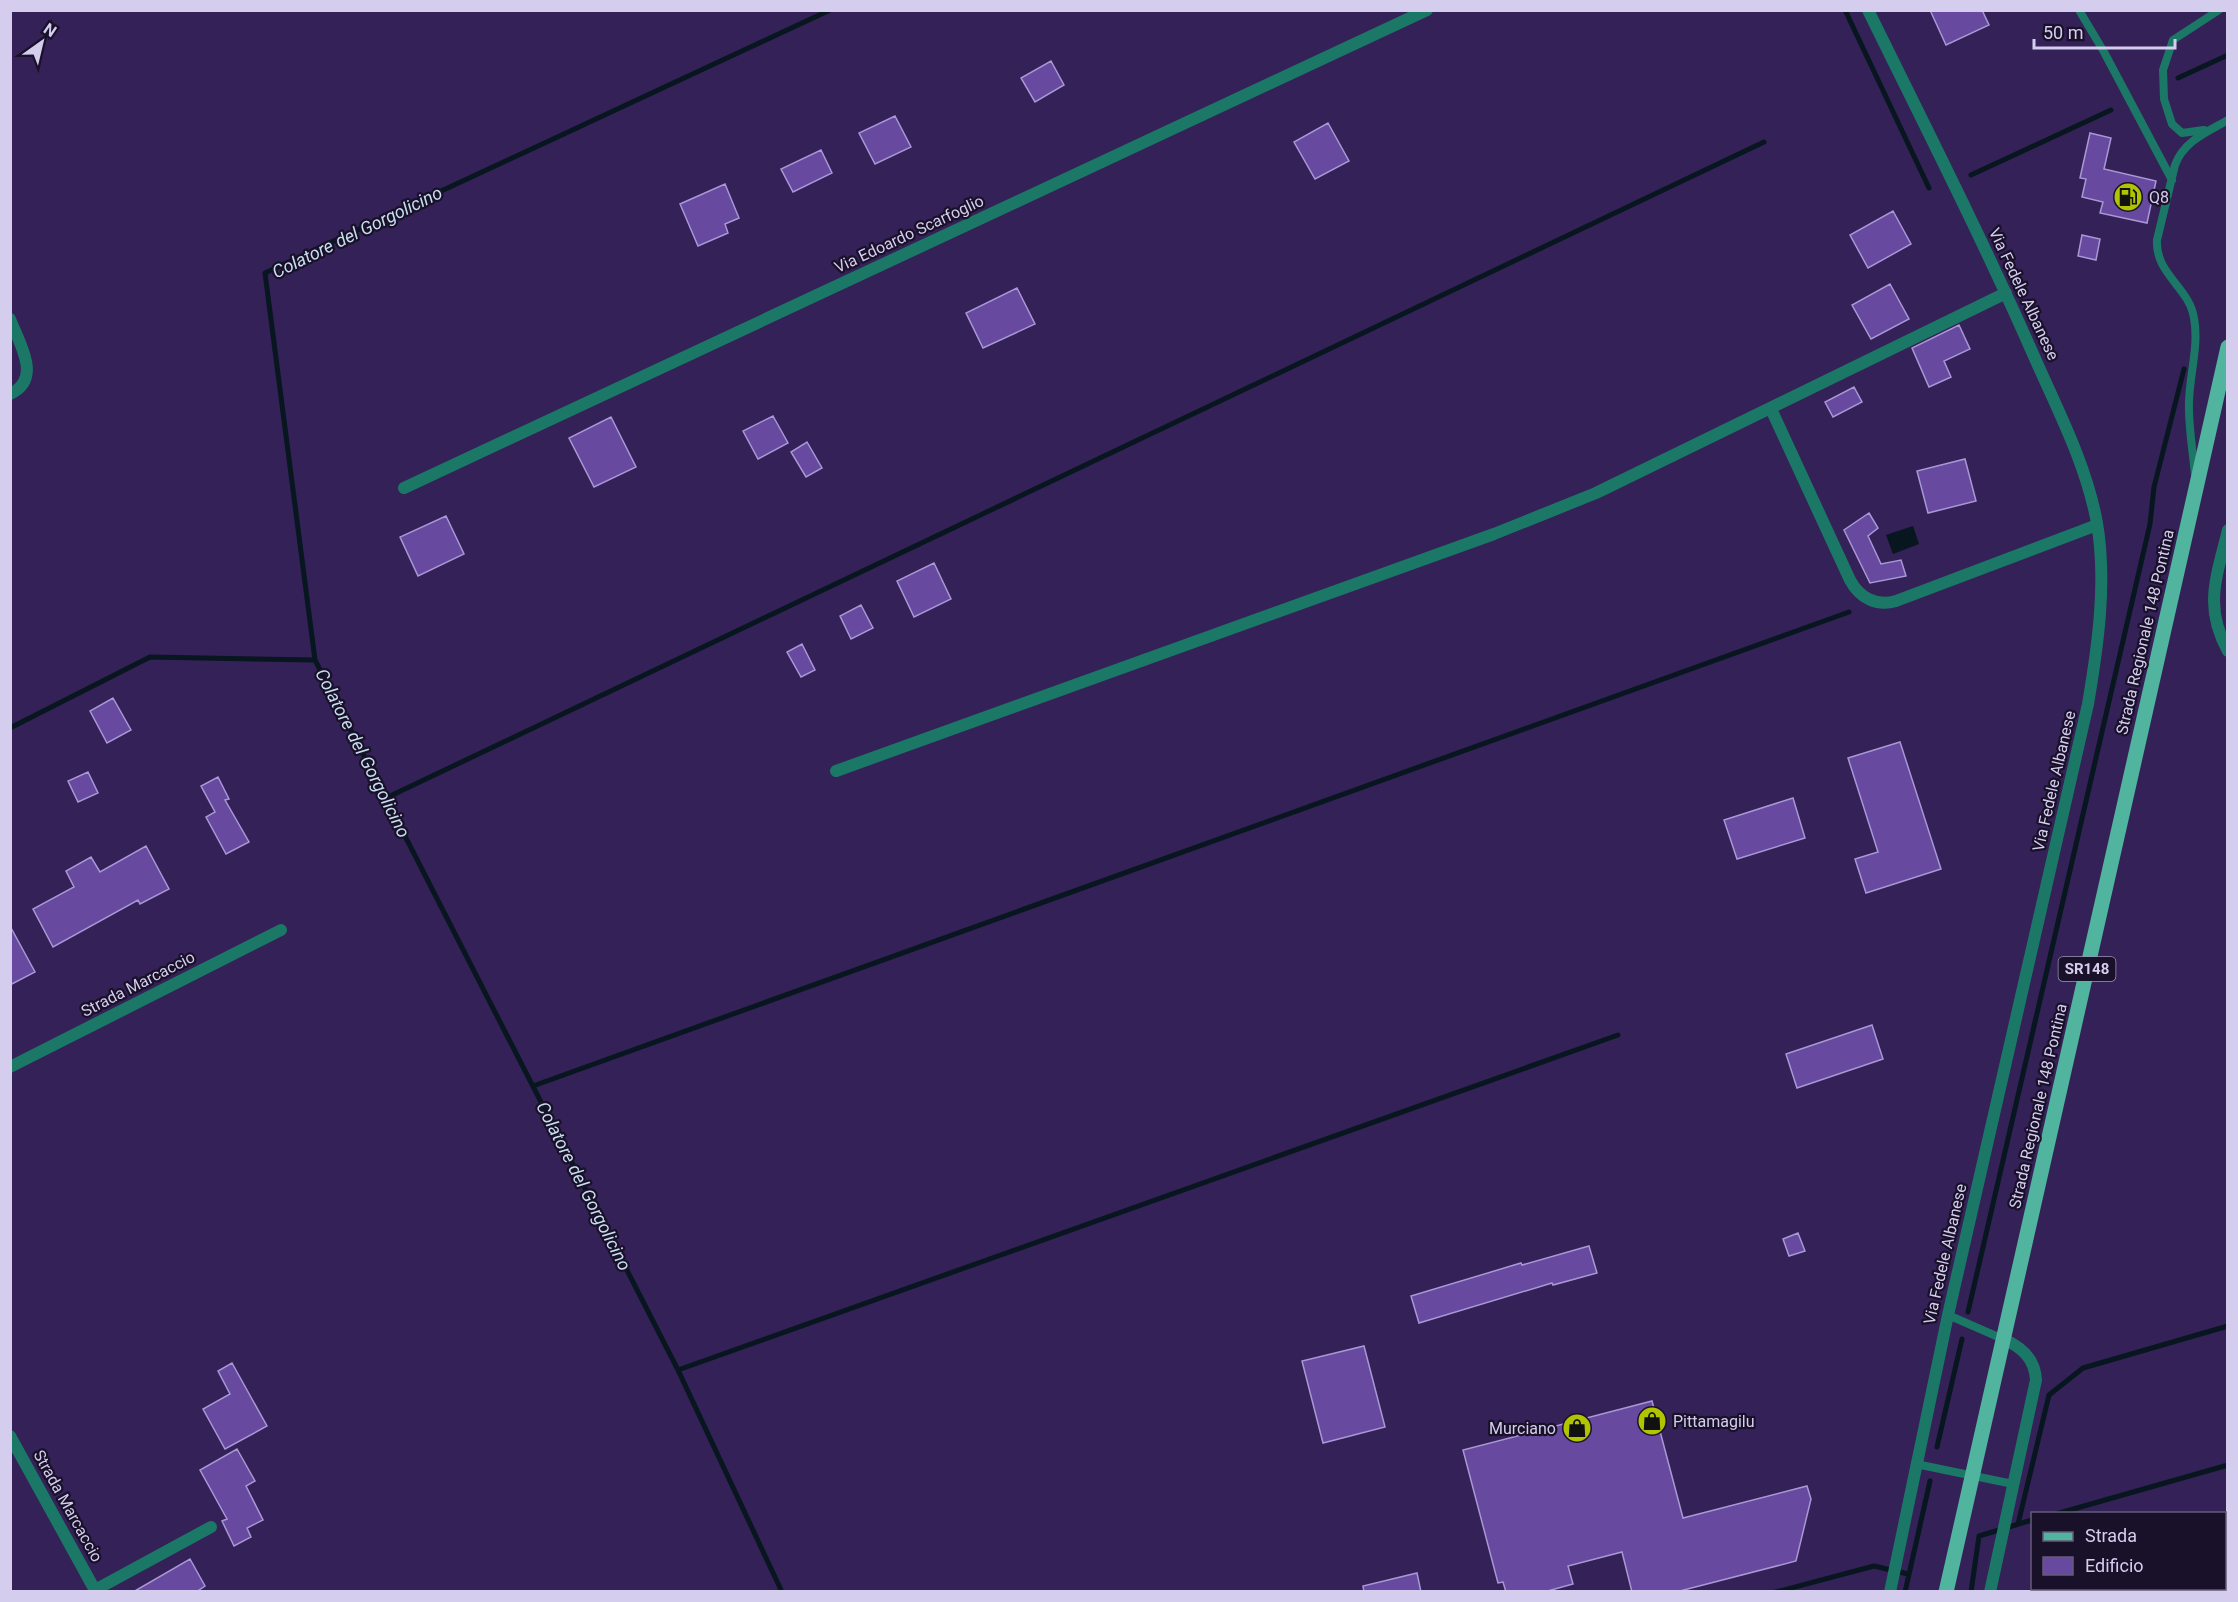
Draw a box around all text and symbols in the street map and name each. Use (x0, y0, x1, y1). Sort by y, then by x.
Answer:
north arrow (12, 12, 72, 72)
scale bar (2034, 12, 2175, 50)
text: N (40, 19, 60, 41)
text: 50 m (2043, 22, 2083, 43)
fuel station icon: Q8 (2112, 181, 2144, 213)
water label: Colatore del Gorgolicino (269, 182, 445, 282)
place label: Q8 (2149, 188, 2169, 207)
street label: Via Edoardo Scarfoglio (831, 191, 987, 277)
street label: Via Fedele Albanese (1985, 225, 2063, 363)
street label: Strada Regionale 148 Pontina (2112, 528, 2178, 736)
water label: Colatore del Gorgolicino (311, 665, 415, 841)
street label: Via Fedele Albanese (2029, 709, 2079, 853)
street label: Strada Marcaccio (78, 947, 198, 1021)
road number: SR148 (2058, 957, 2116, 981)
street label: Strada Regionale 148 Pontina (2005, 1002, 2071, 1210)
water label: Colatore del Gorgolicino (532, 1098, 636, 1274)
street label: Via Fedele Albanese (1920, 1182, 1970, 1326)
shop icon: Pittamagilu (1636, 1405, 1668, 1437)
shop icon: Murciano (1561, 1412, 1593, 1444)
place label: Pittamagilu (1673, 1412, 1754, 1431)
place label: Murciano (1489, 1419, 1556, 1438)
street label: Strada Marcaccio (29, 1447, 107, 1565)
legend (2031, 1512, 2226, 1590)
text: Strada (2085, 1525, 2137, 1546)
text: Edificio (2085, 1555, 2144, 1576)

